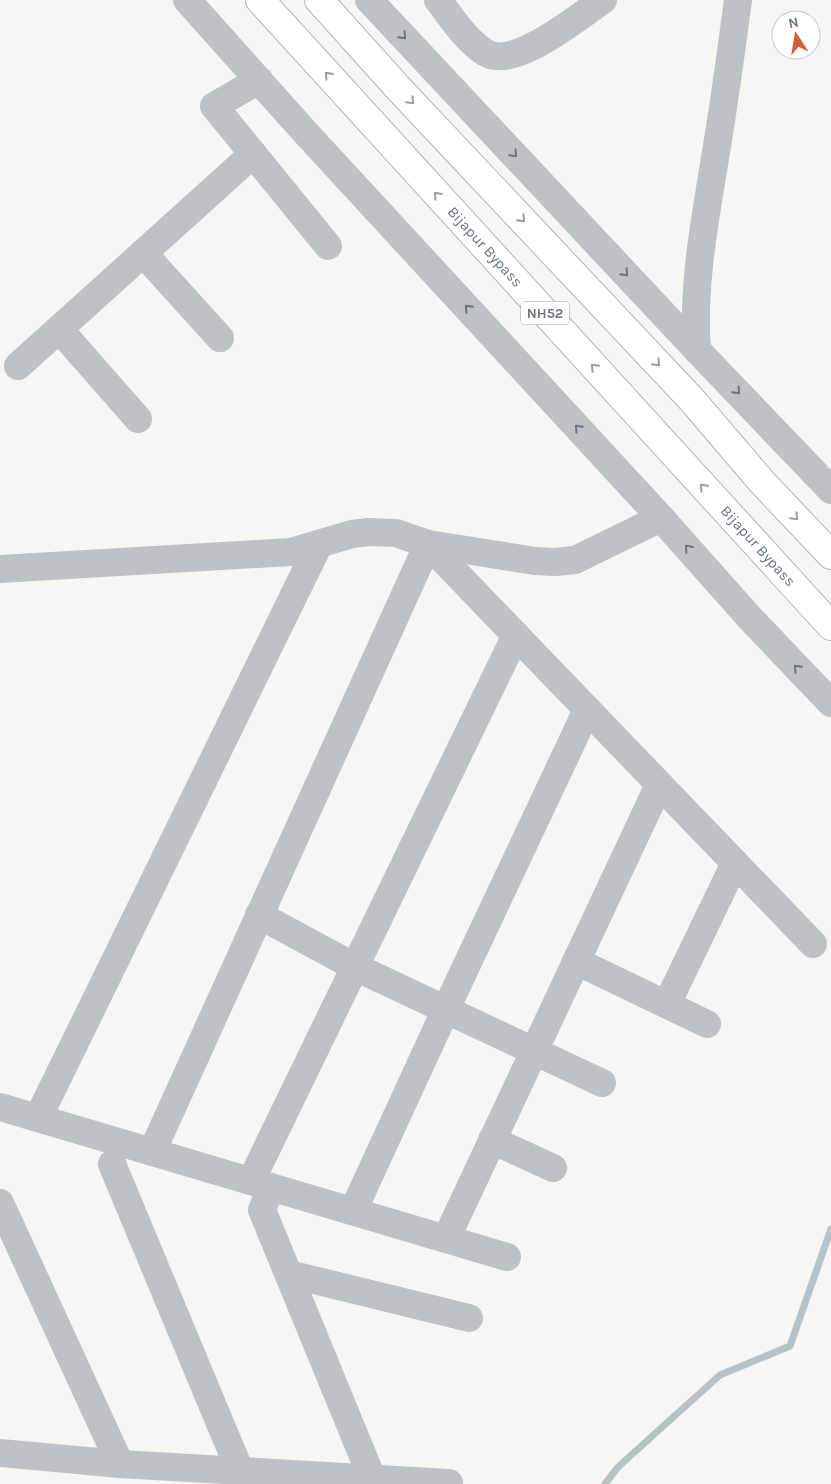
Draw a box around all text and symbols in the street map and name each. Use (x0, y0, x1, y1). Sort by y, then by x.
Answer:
north arrow (771, 10, 821, 60)
text: N (787, 13, 800, 32)
one-way arrow (397, 30, 406, 39)
one-way arrow (325, 71, 334, 80)
one-way arrow (405, 95, 414, 104)
one-way arrow (508, 149, 517, 158)
one-way arrow (434, 192, 443, 201)
street label: Bijapur Bypass (444, 203, 526, 291)
one-way arrow (516, 214, 525, 223)
one-way arrow (619, 267, 628, 276)
road number: NH52 (521, 302, 569, 324)
one-way arrow (465, 305, 474, 314)
one-way arrow (651, 357, 660, 366)
one-way arrow (590, 363, 599, 372)
one-way arrow (731, 385, 740, 394)
one-way arrow (575, 424, 584, 433)
one-way arrow (700, 483, 709, 492)
street label: Bijapur Bypass (717, 502, 799, 590)
one-way arrow (789, 512, 798, 521)
one-way arrow (685, 544, 694, 553)
one-way arrow (794, 664, 803, 673)

